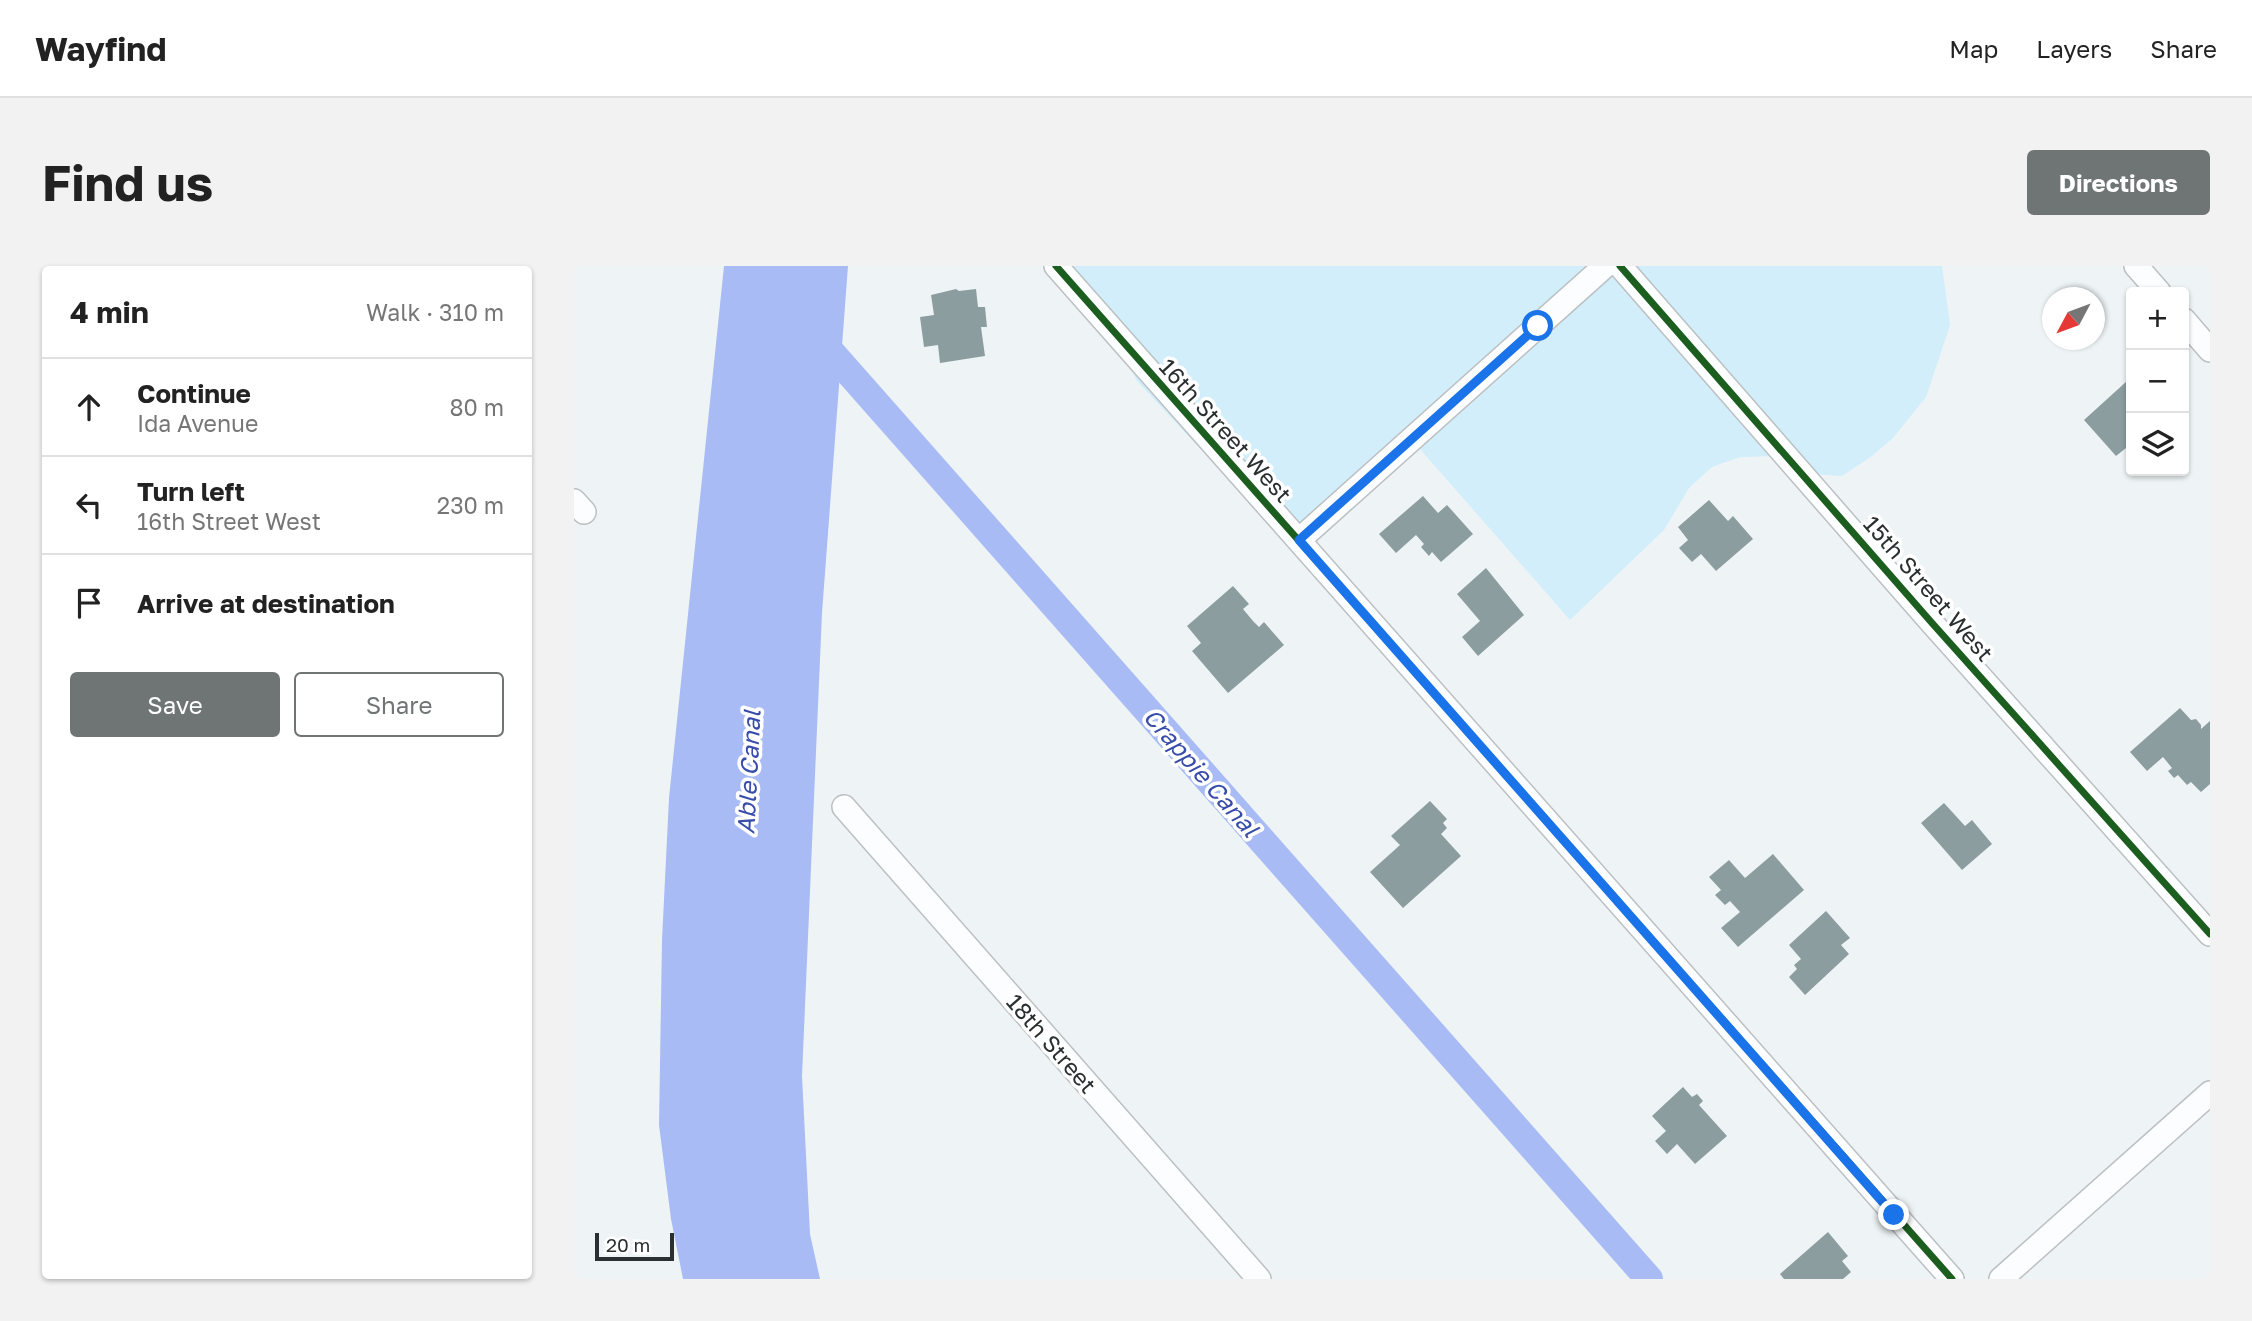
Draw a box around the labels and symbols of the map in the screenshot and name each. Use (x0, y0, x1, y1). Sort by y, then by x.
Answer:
north arrow (2042, 287, 2105, 350)
route start (1522, 310, 1553, 341)
street label: 16th Street West (1154, 352, 1298, 508)
street label: 15th Street West (1858, 510, 2000, 666)
water label: Crappie Canal (1138, 702, 1267, 843)
water label: Able Canal (730, 708, 766, 835)
street label: 18th Street (1001, 988, 1103, 1098)
route end (1878, 1199, 1909, 1230)
scale bar (595, 1230, 674, 1262)

